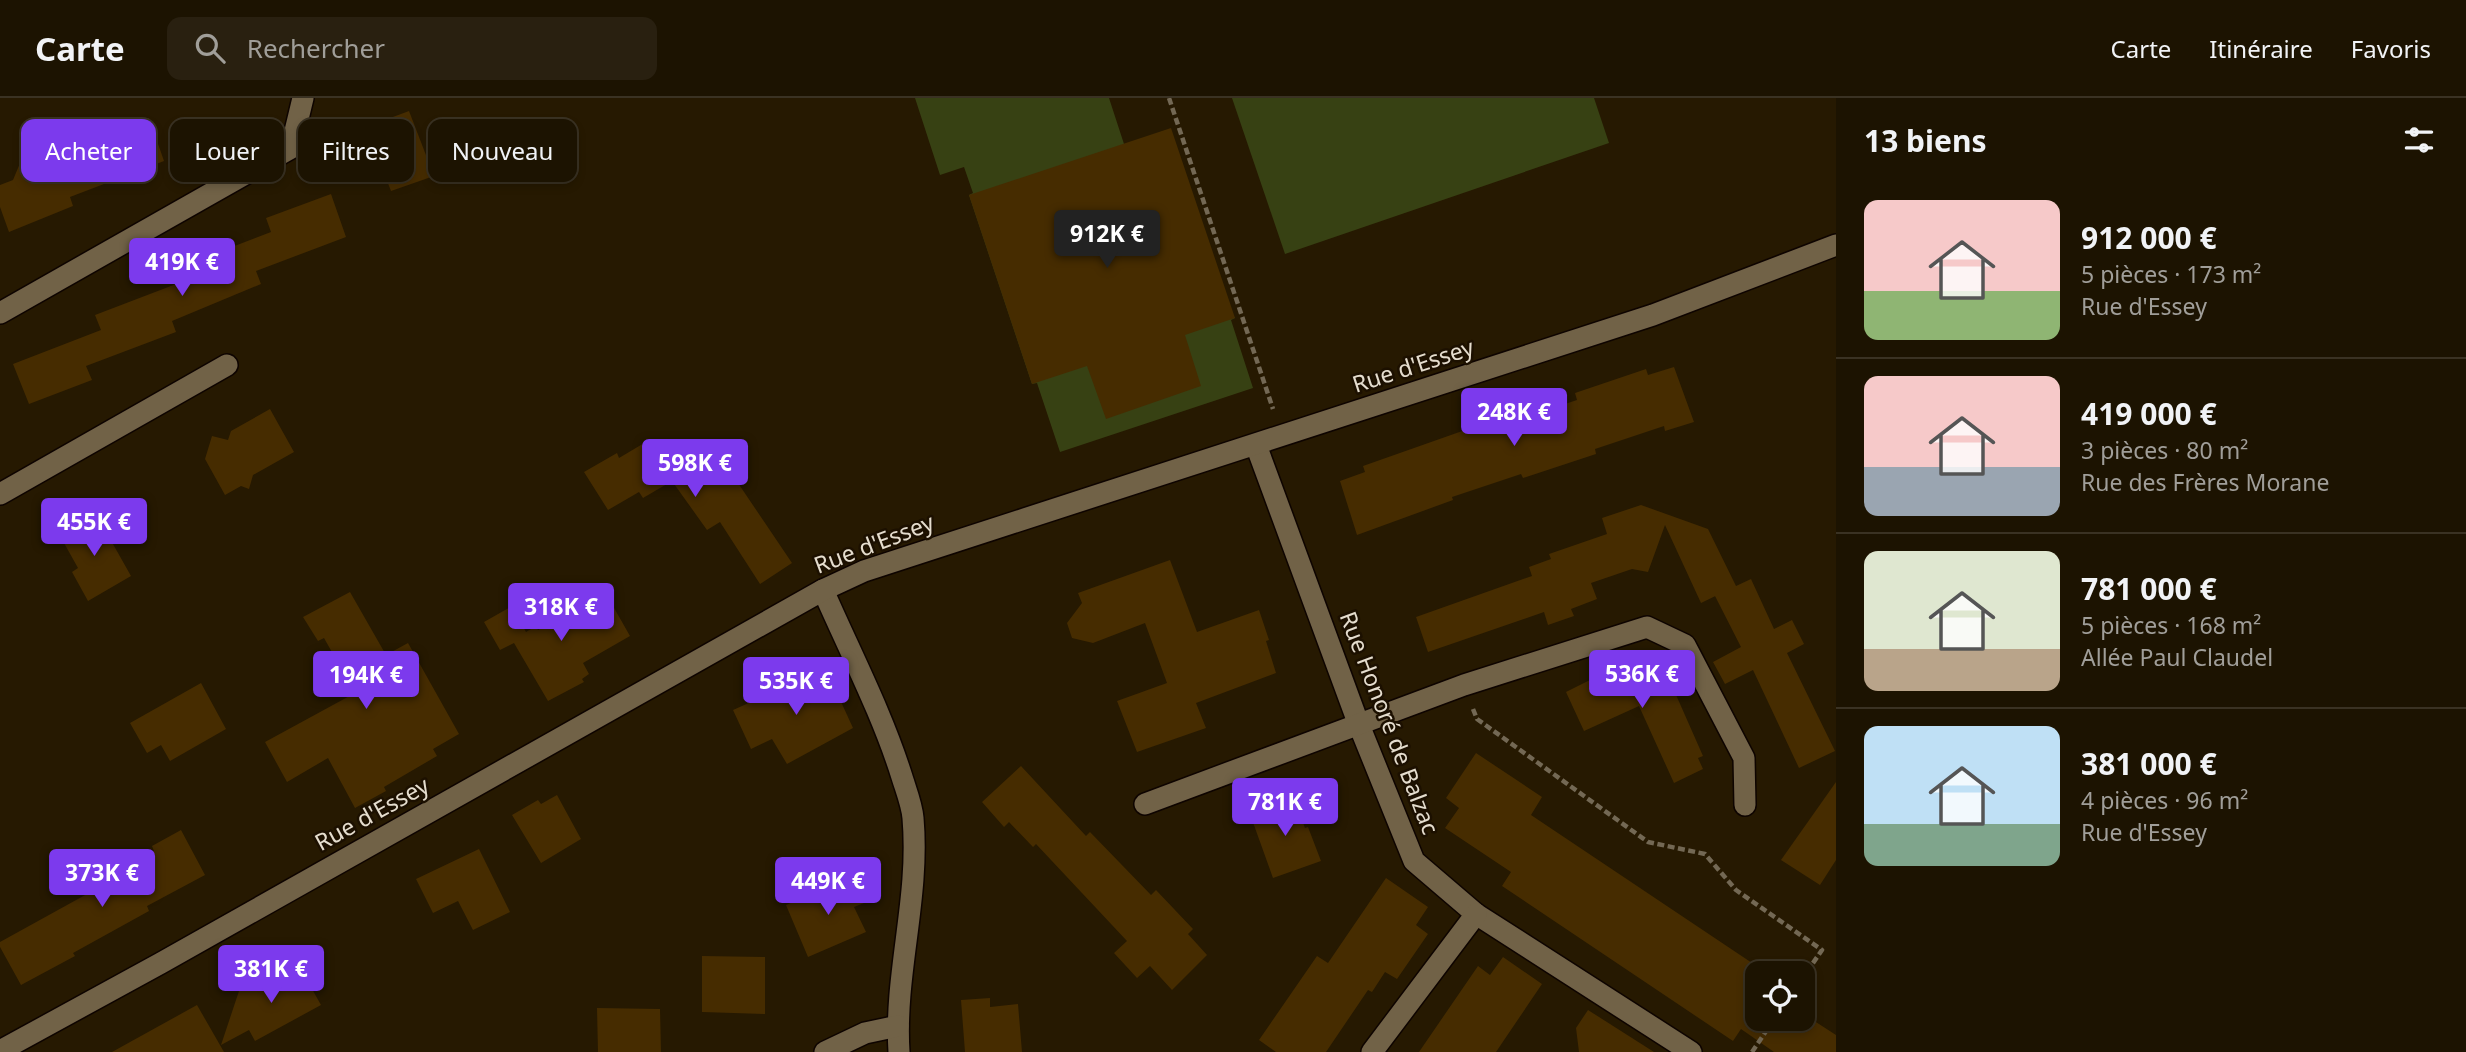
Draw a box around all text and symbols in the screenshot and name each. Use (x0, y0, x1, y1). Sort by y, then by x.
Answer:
search box (167, 17, 657, 80)
text: Carte (35, 26, 125, 71)
icon: search (191, 29, 229, 67)
text: Rechercher (247, 30, 385, 66)
text: Carte (2111, 32, 2171, 65)
text: Itinéraire (2209, 32, 2313, 65)
text: Favoris (2351, 32, 2431, 65)
chip: Acheter (21, 119, 156, 182)
chip: Louer (170, 119, 284, 182)
chip: Filtres (298, 119, 414, 182)
chip: Nouveau (428, 119, 577, 182)
text: 13 biens (1864, 120, 1987, 161)
icon: filters (2400, 121, 2438, 159)
pin: 912K € (1050, 211, 1164, 270)
text: 912K € (1070, 217, 1144, 249)
text: 912 000 € (2081, 217, 2217, 258)
icon: home (1920, 228, 2004, 312)
pin: 419K € (125, 238, 239, 298)
text: 419K € (145, 245, 219, 277)
text: 5 pièces · 173 m² (2081, 258, 2261, 290)
text: Rue d'Essey (2081, 290, 2207, 322)
street label: Rue d'Essey (1348, 330, 1478, 400)
pin: 248K € (1457, 388, 1571, 448)
text: 419 000 € (2081, 393, 2217, 434)
text: 248K € (1477, 395, 1551, 427)
icon: home (1920, 404, 2004, 488)
text: 3 pièces · 80 m² (2081, 434, 2248, 466)
pin: 598K € (638, 440, 752, 499)
text: 598K € (658, 446, 732, 478)
text: Rue des Frères Morane (2081, 466, 2329, 498)
pin: 455K € (37, 498, 151, 558)
text: 455K € (57, 505, 131, 537)
street label: Rue d'Essey (809, 505, 938, 581)
text: 781 000 € (2081, 568, 2217, 609)
icon: home (1920, 579, 2004, 663)
pin: 318K € (504, 584, 618, 643)
text: 318K € (524, 590, 598, 622)
street label: Rue Honoré de Balzac (1333, 607, 1447, 839)
text: 5 pièces · 168 m² (2081, 609, 2261, 641)
text: Allée Paul Claudel (2081, 641, 2273, 673)
pin: 536K € (1585, 650, 1699, 710)
pin: 194K € (309, 652, 423, 711)
text: 536K € (1605, 657, 1679, 689)
text: 194K € (329, 658, 403, 690)
pin: 535K € (739, 658, 853, 717)
text: 535K € (759, 664, 833, 696)
text: 381 000 € (2081, 743, 2217, 784)
icon: home (1920, 754, 2004, 838)
street label: Rue d'Essey (309, 768, 435, 858)
pin: 781K € (1228, 778, 1342, 838)
text: 4 pièces · 96 m² (2081, 784, 2248, 816)
text: 781K € (1248, 785, 1322, 817)
text: Rue d'Essey (2081, 816, 2207, 848)
pin: 373K € (45, 850, 159, 909)
text: 373K € (65, 856, 139, 888)
pin: 449K € (771, 858, 885, 917)
text: 449K € (791, 864, 865, 896)
pin: 381K € (214, 946, 328, 1005)
text: 381K € (234, 952, 308, 984)
map controls (1745, 961, 1815, 1031)
button: locate (1745, 961, 1815, 1031)

